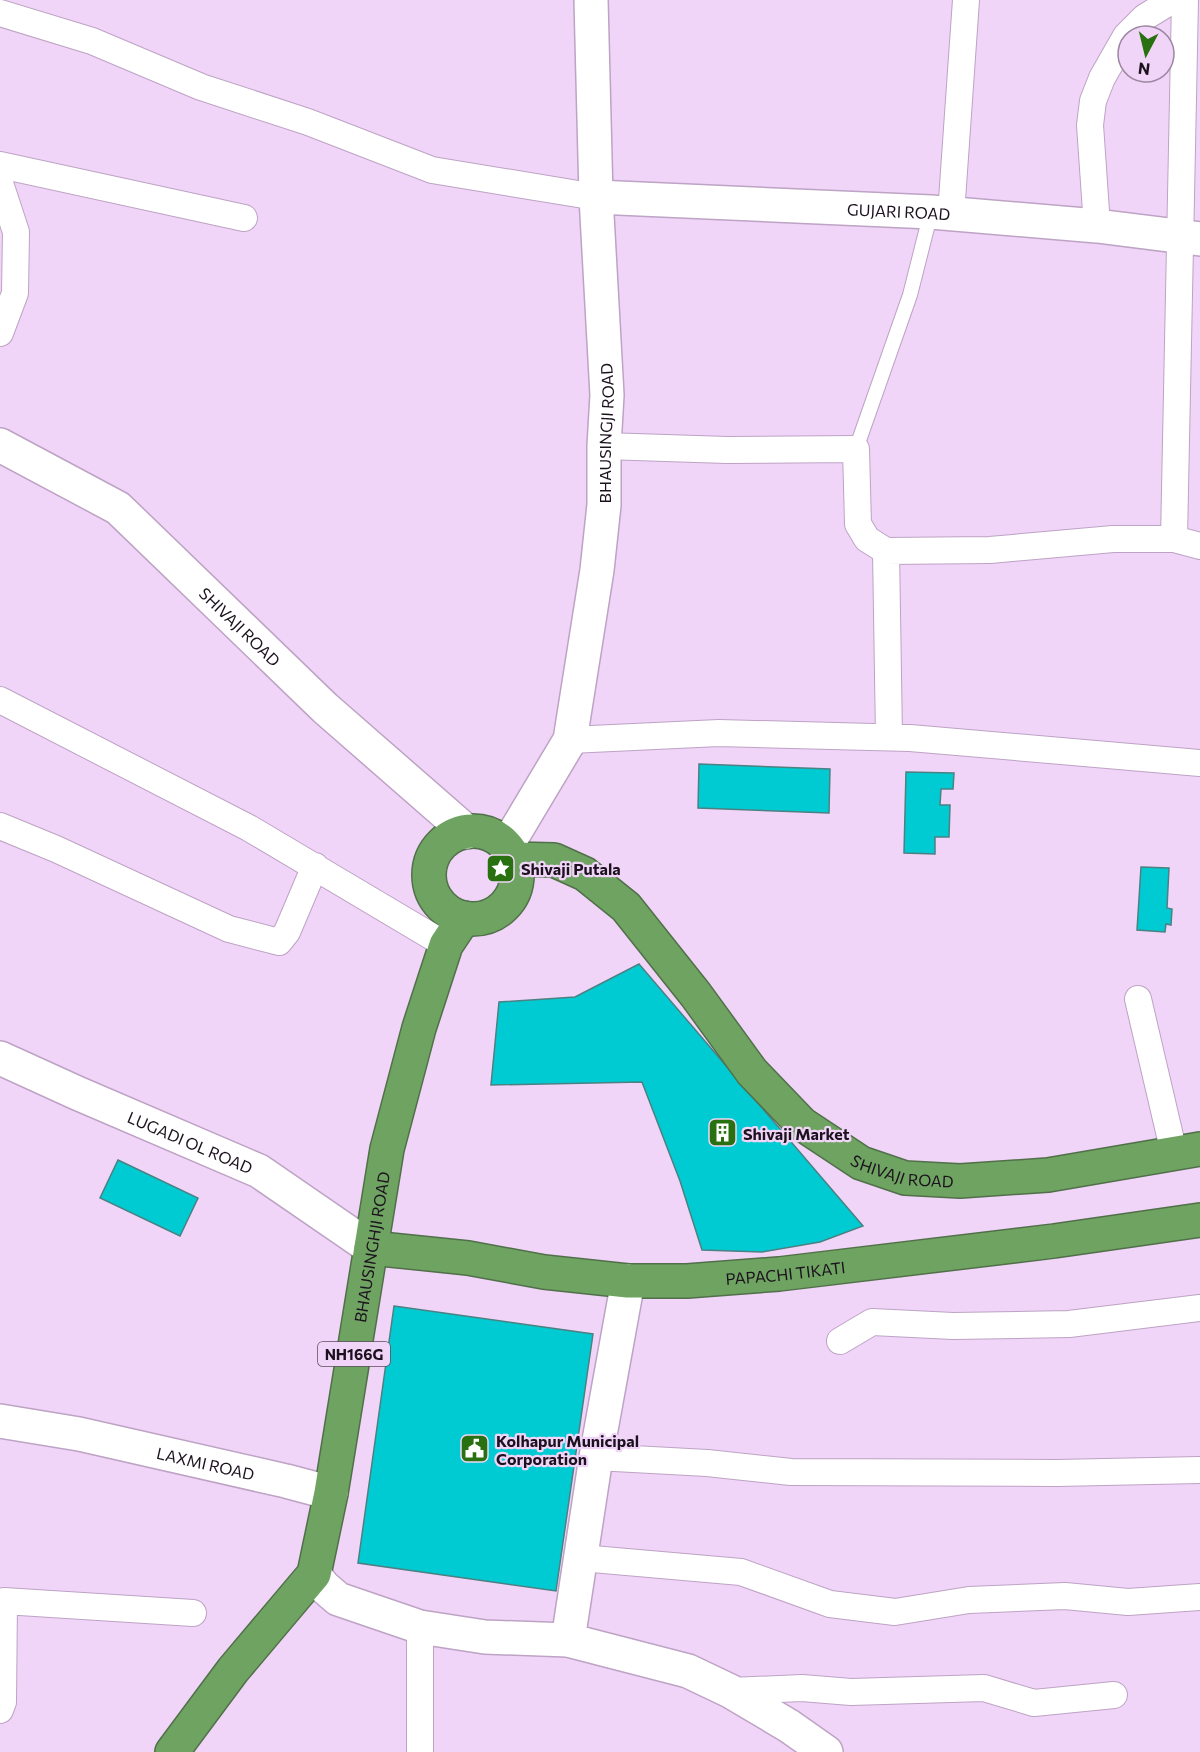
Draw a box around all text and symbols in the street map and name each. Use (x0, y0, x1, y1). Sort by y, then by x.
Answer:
north arrow (1116, 24, 1176, 84)
text: N (1137, 59, 1151, 80)
street label: GUJARI ROAD (847, 199, 951, 223)
street label: BHAUSINGJI ROAD (595, 363, 617, 503)
street label: SHIVAJI ROAD (196, 583, 285, 670)
place icon: Shivaji Putala (484, 852, 516, 884)
place label: Shivaji Putala (521, 859, 621, 878)
street label: LUGADI OL ROAD (125, 1106, 256, 1177)
building icon: Shivaji Market (706, 1117, 738, 1149)
place label: Shivaji Market (743, 1124, 850, 1143)
street label: SHIVAJI ROAD (848, 1150, 954, 1190)
street label: BHAUSINGHJI ROAD (349, 1170, 393, 1324)
street label: PAPACHI TIKATI (725, 1257, 846, 1288)
road number: NH166G (318, 1342, 390, 1366)
place label: Kolhapur Municipal Corporation (496, 1431, 639, 1468)
public building icon: Kolhapur Municipal Corporation (459, 1433, 491, 1465)
street label: LAXMI ROAD (155, 1442, 257, 1483)

